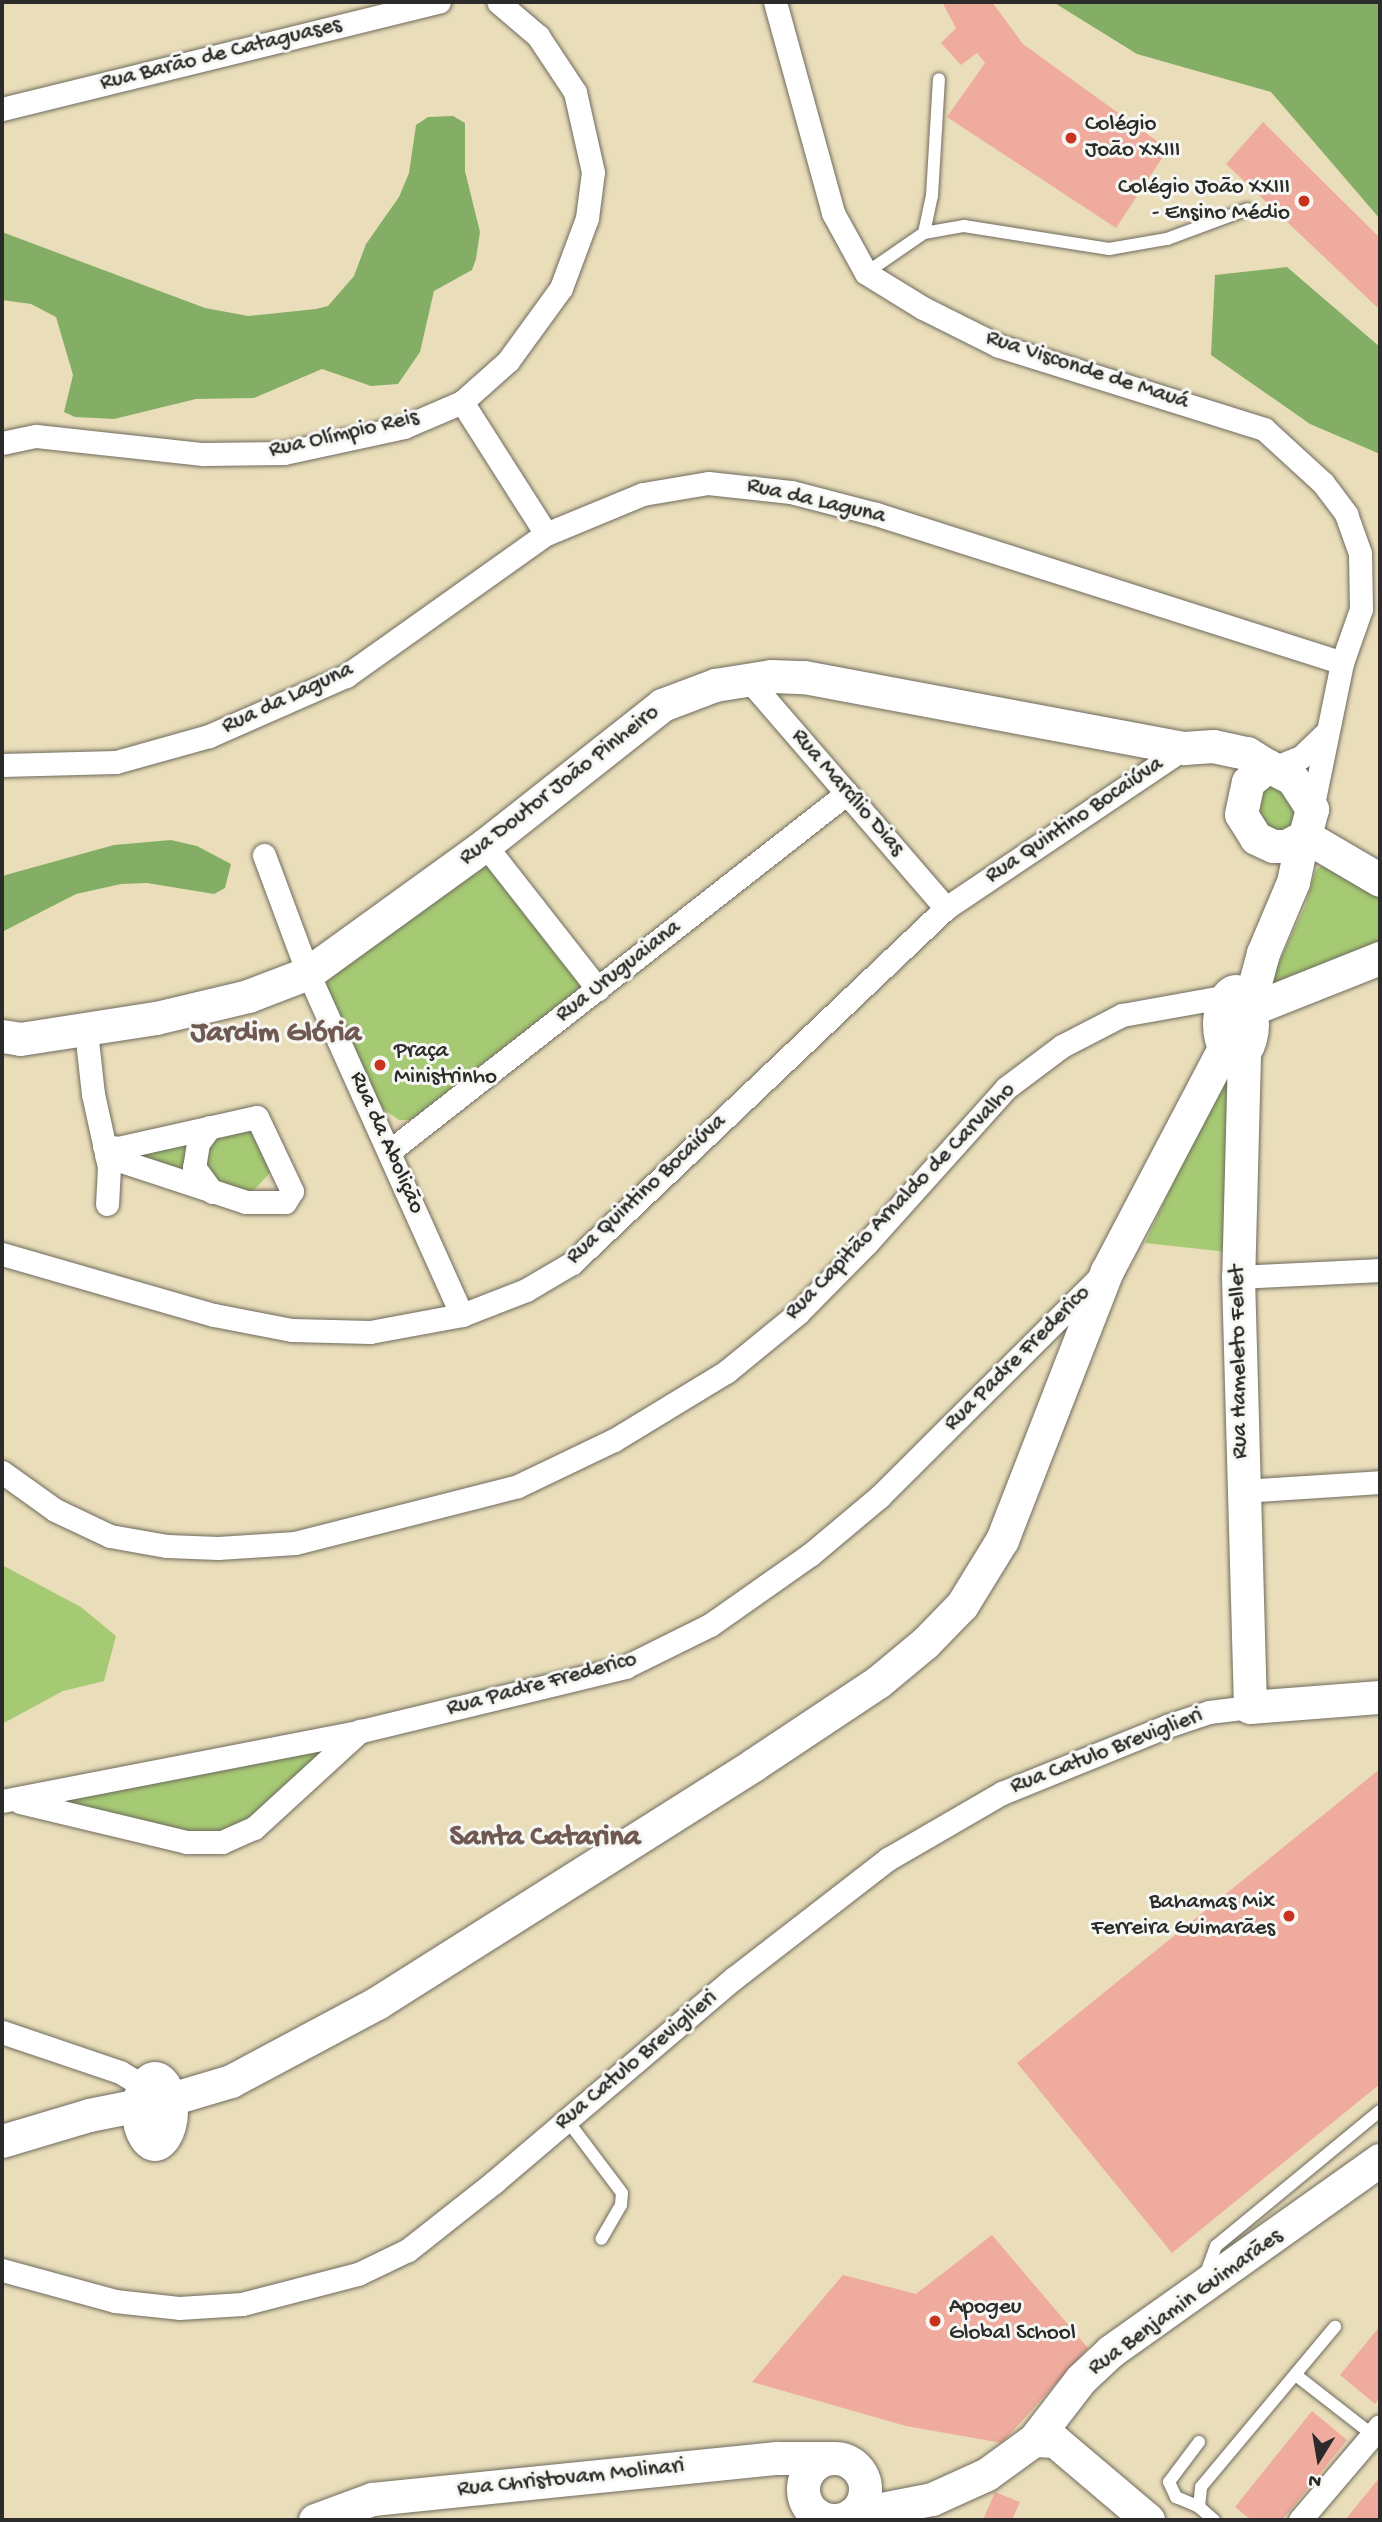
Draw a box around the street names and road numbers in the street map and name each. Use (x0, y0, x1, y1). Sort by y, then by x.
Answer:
street label: Rua Barão de Cataguases (98, 12, 344, 98)
street label: Rua Visconde de Mauá (982, 325, 1192, 417)
street label: Rua Olímpio Reis (267, 404, 421, 466)
street label: Rua da Laguna (744, 473, 888, 531)
street label: Rua da Laguna (218, 657, 358, 741)
street label: Rua Doutor João Pinheiro (455, 699, 665, 873)
street label: Rua Marcílio Dias (784, 724, 910, 862)
street label: Rua Quintino Bocaiúva (981, 751, 1169, 891)
street label: Rua Uruguaiana (551, 915, 687, 1029)
street label: Rua da Abolição (342, 1068, 430, 1218)
street label: Rua Capitão Arnaldo de Carvalho (780, 1077, 1022, 1327)
street label: Rua Quintino Bocaiúva (561, 1109, 733, 1271)
street label: Rua Hameleto Fellet (1225, 1265, 1255, 1459)
street label: Rua Padre Frederico (939, 1280, 1097, 1438)
street label: Rua Padre Frederico (444, 1646, 640, 1724)
street label: Rua Catulo Breviglieri (1007, 1703, 1207, 1801)
street label: Rua Catulo Breviglieri (550, 1985, 724, 2137)
street label: Rua Benjamin Guimarães (1083, 2223, 1289, 2383)
street label: Rua Christovam Molinari (456, 2453, 686, 2505)

